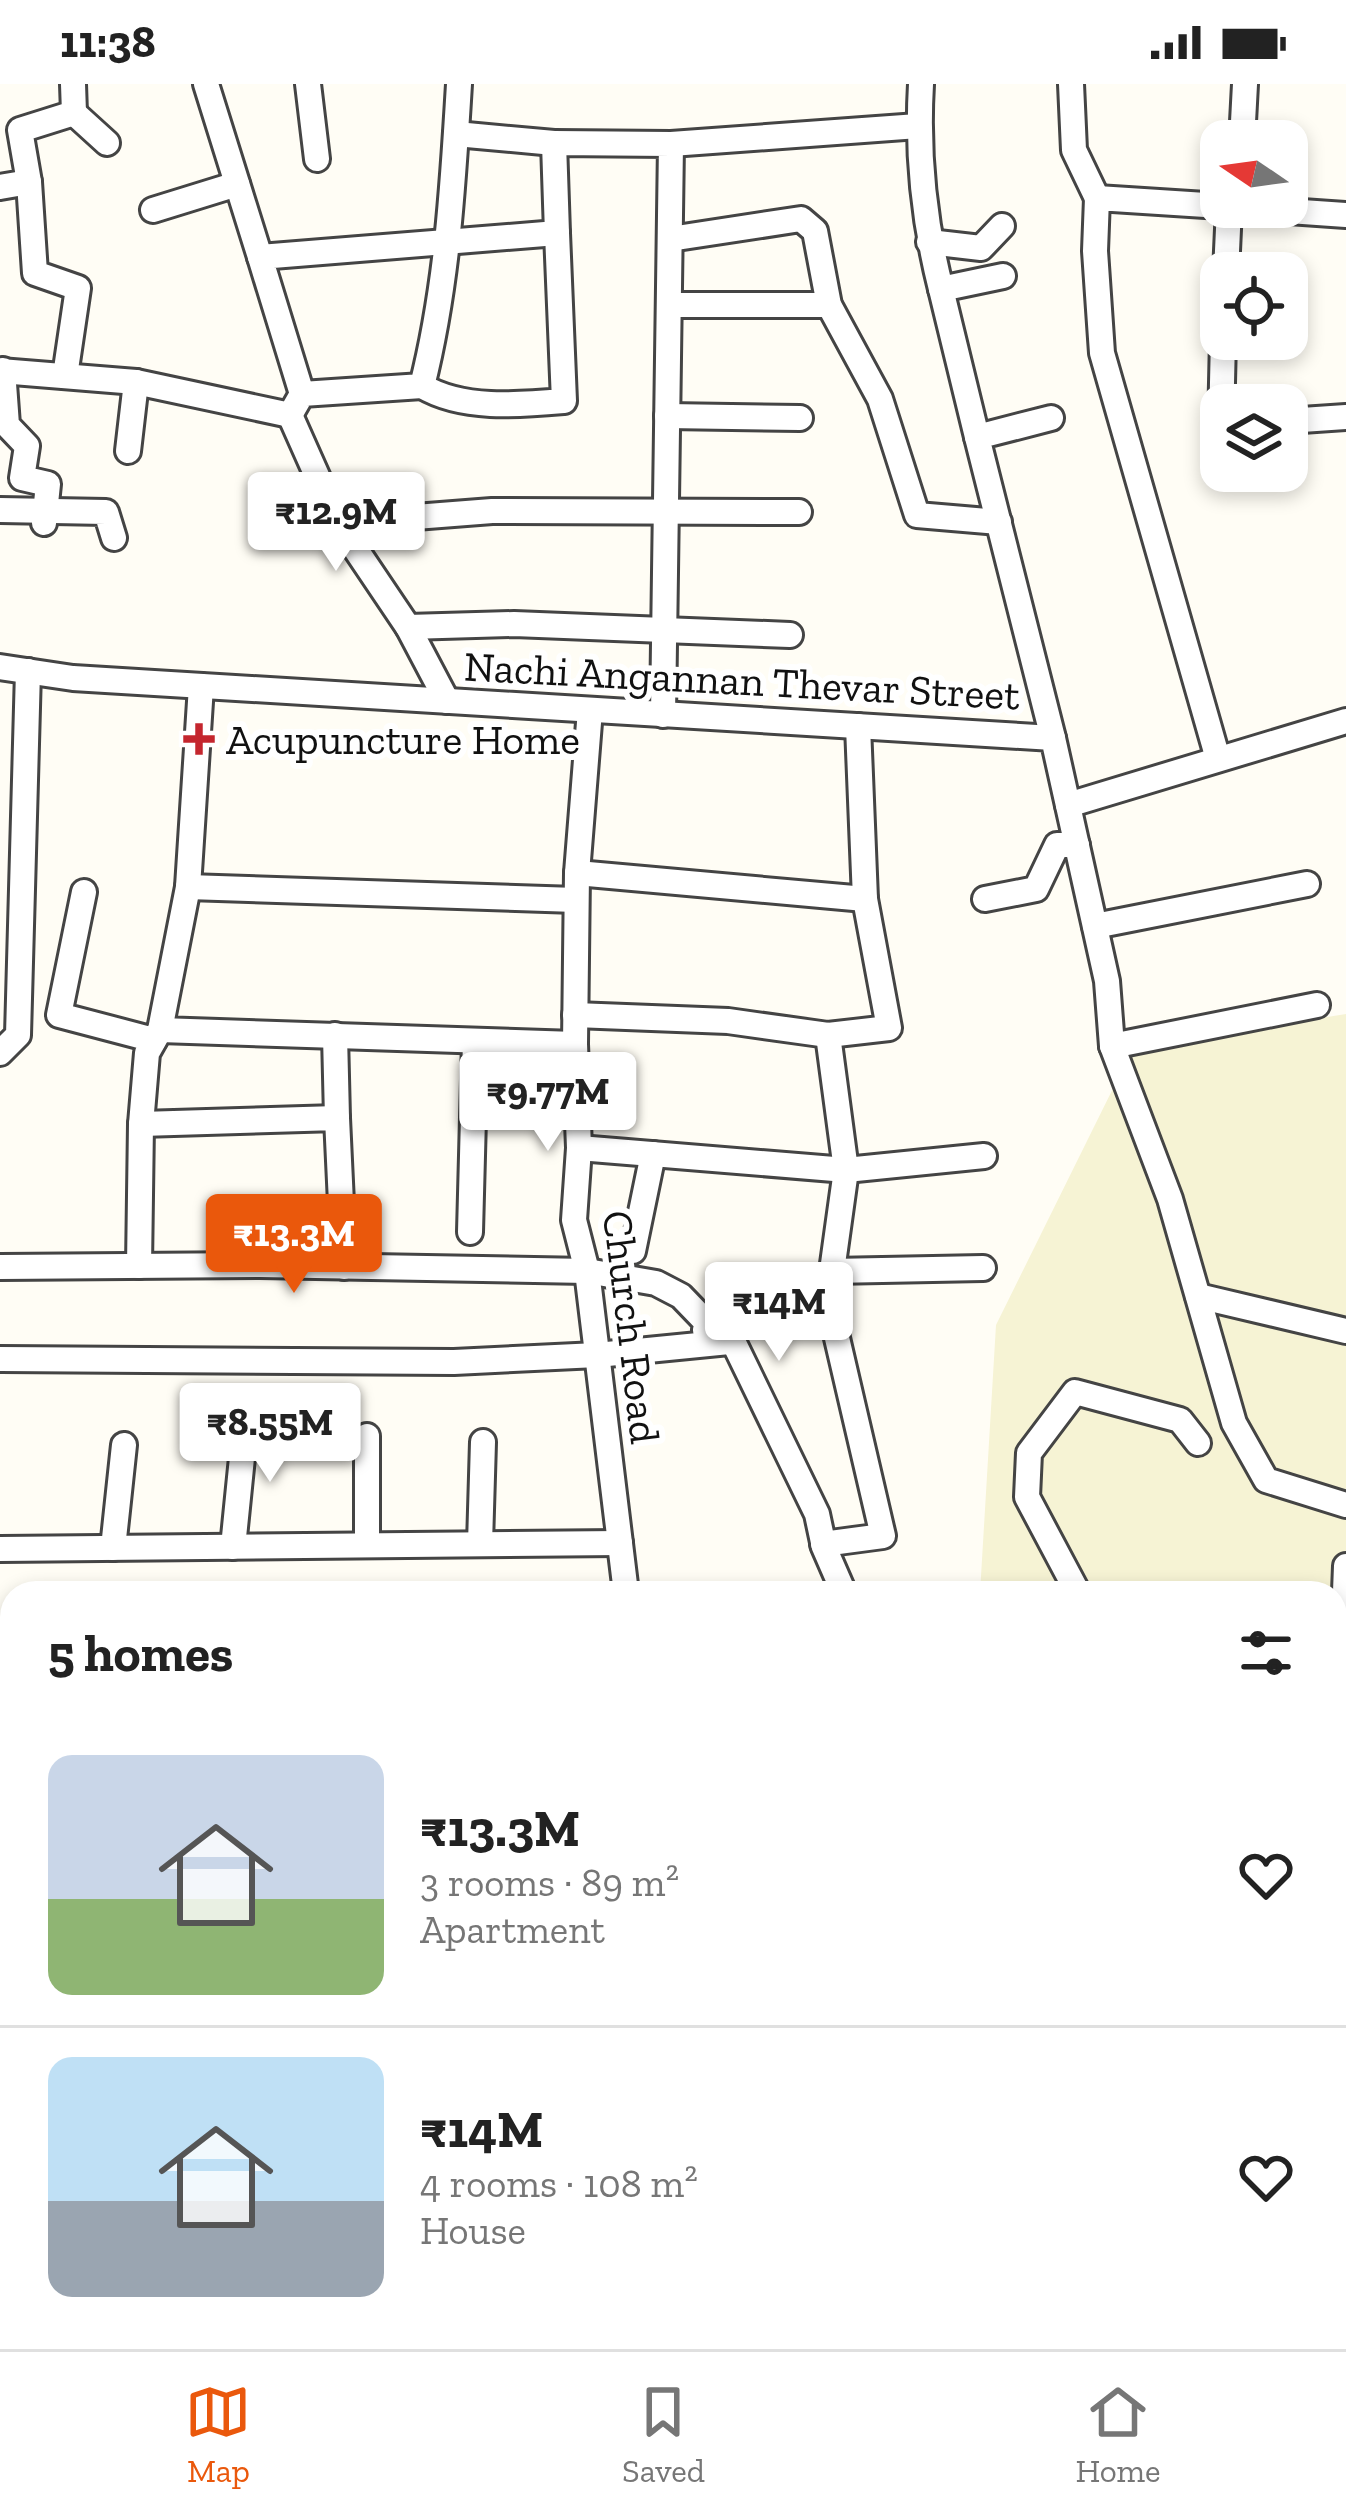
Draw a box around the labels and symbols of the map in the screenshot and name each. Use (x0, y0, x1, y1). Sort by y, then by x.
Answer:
north arrow (1200, 120, 1308, 228)
pin: ₹12.9M (238, 472, 434, 574)
street label: Nachi Angannan Thevar Street (463, 640, 1022, 721)
place label: Acupuncture Home (226, 714, 580, 765)
marker: Acupuncture Home (183, 723, 215, 755)
pin: ₹9.77M (450, 1052, 646, 1154)
pin: ₹13.3M (196, 1194, 392, 1296)
street label: Church Road (592, 1208, 671, 1446)
pin: ₹14M (708, 1262, 850, 1364)
pin: ₹8.55M (172, 1383, 368, 1485)

